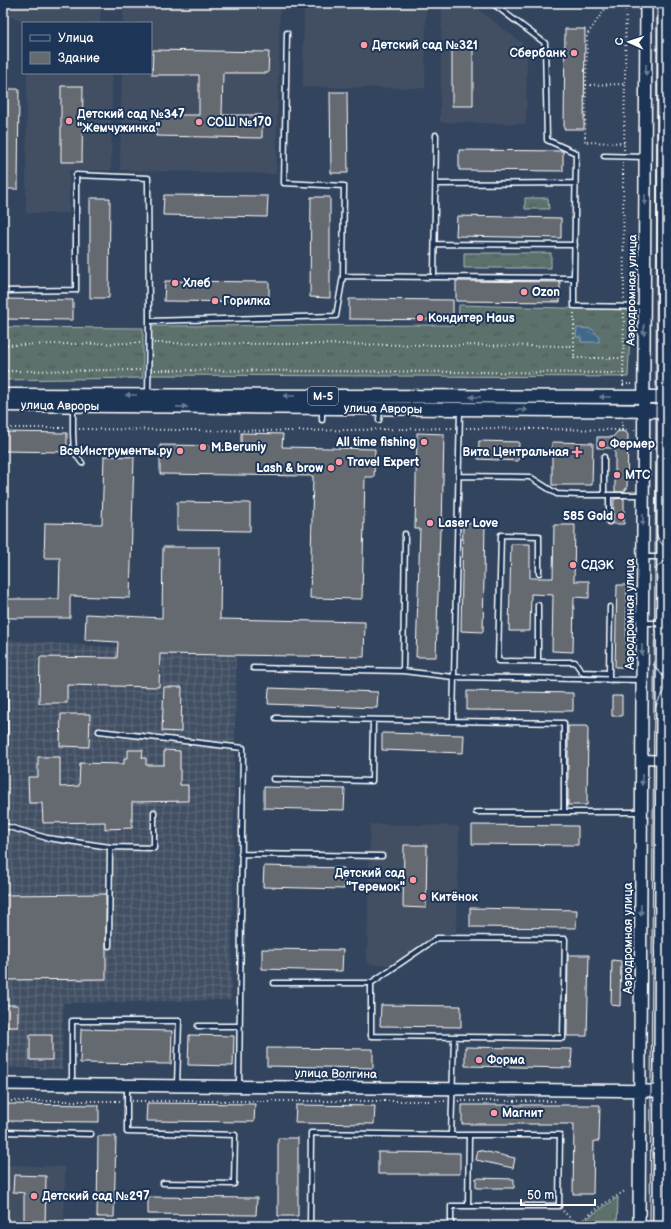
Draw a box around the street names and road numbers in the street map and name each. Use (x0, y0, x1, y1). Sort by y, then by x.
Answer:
street label: Аэродромная улица (624, 234, 640, 347)
road number: М-5 (308, 387, 338, 405)
street label: улица Авроры (21, 398, 99, 414)
street label: улица Авроры (344, 401, 422, 417)
street label: Аэродромная улица (623, 558, 638, 671)
street label: Аэродромная улица (621, 882, 636, 995)
street label: улица Волгина (295, 1066, 377, 1082)

